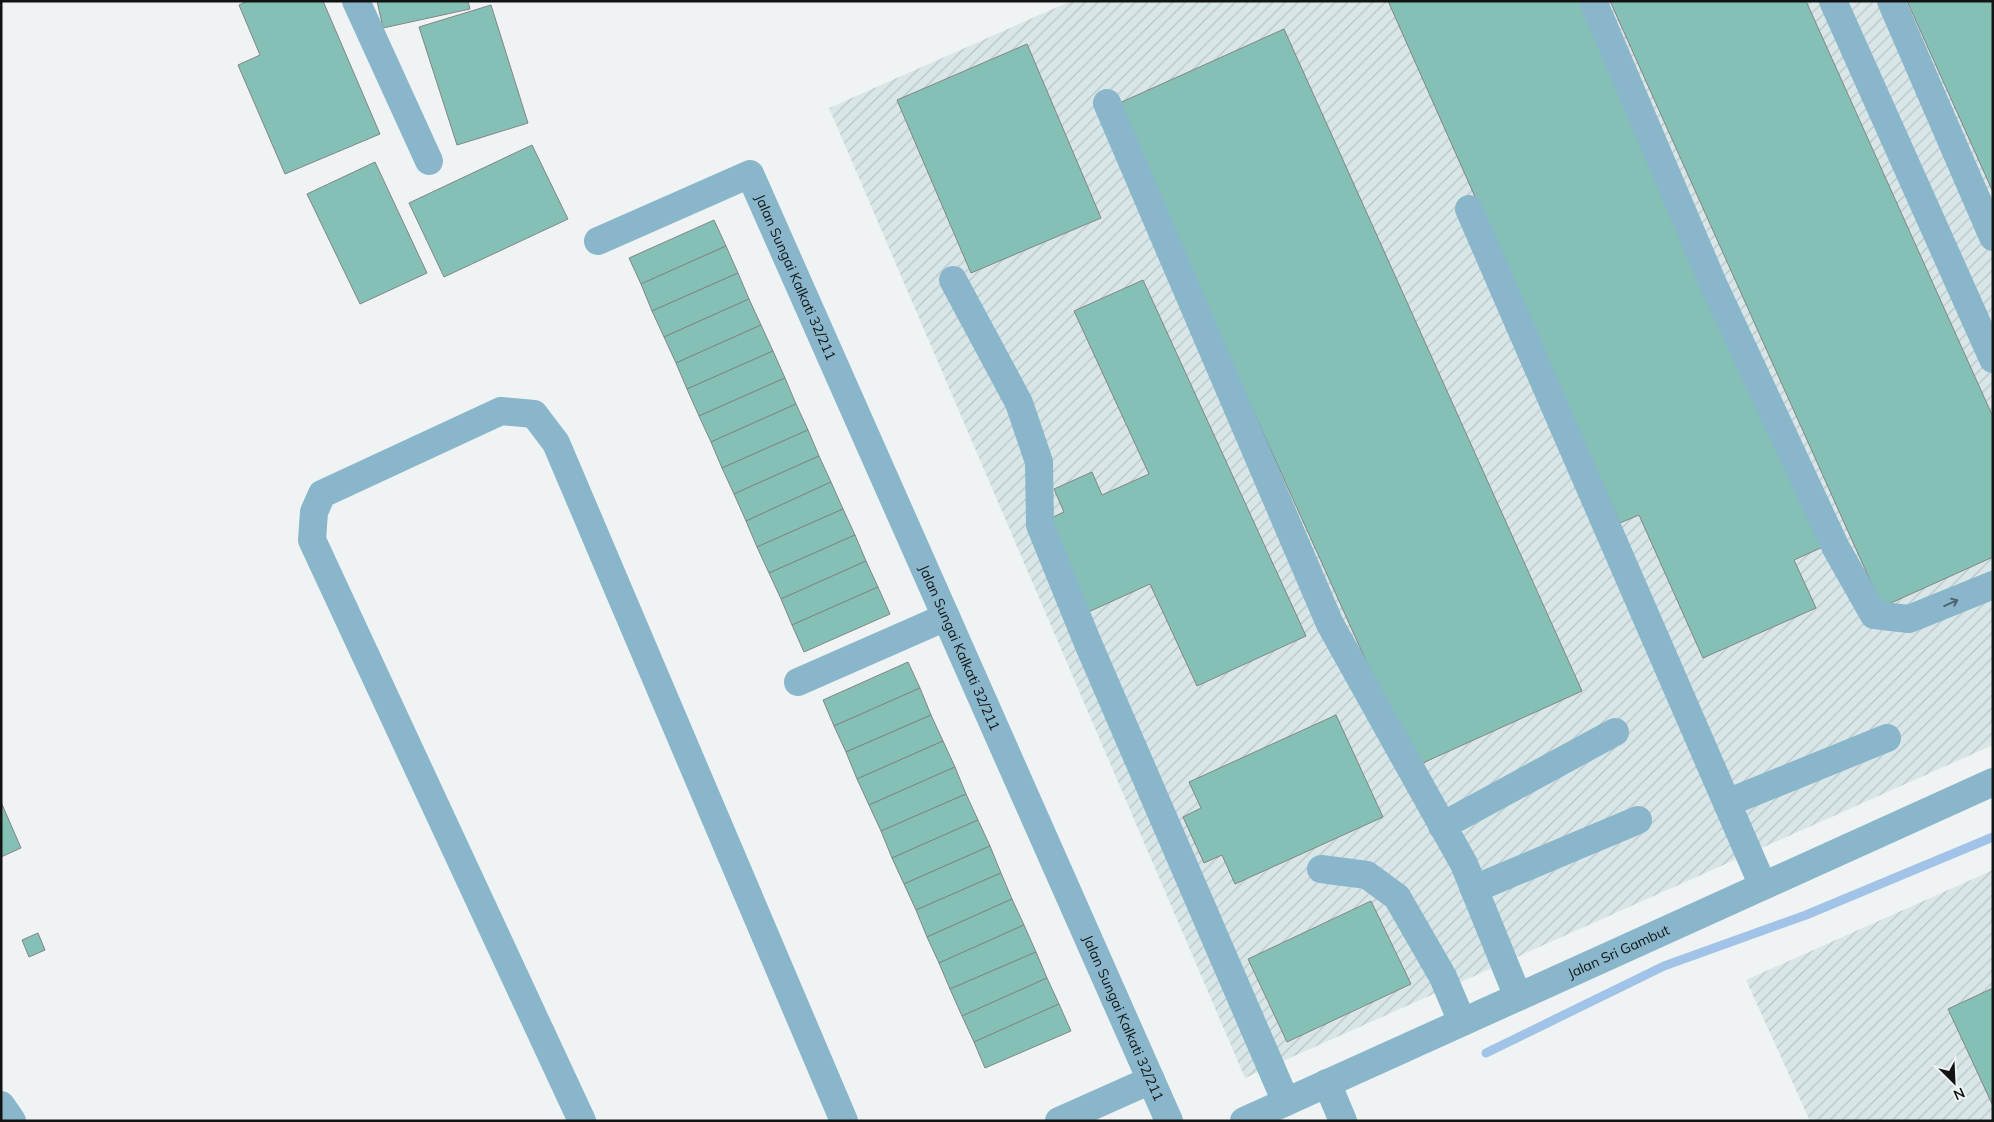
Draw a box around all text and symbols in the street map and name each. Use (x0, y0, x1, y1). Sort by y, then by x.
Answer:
street label: Jalan Sungai Kalkati 32/211 (751, 191, 840, 363)
street label: Jalan Sungai Kalkati 32/211 (915, 562, 1004, 733)
one-way arrow (1943, 597, 1958, 607)
street label: Jalan Sri Gambut (1565, 921, 1672, 982)
street label: Jalan Sungai Kalkati 32/211 (1079, 932, 1168, 1104)
north arrow (1929, 1057, 1979, 1107)
text: N (1951, 1084, 1968, 1104)

